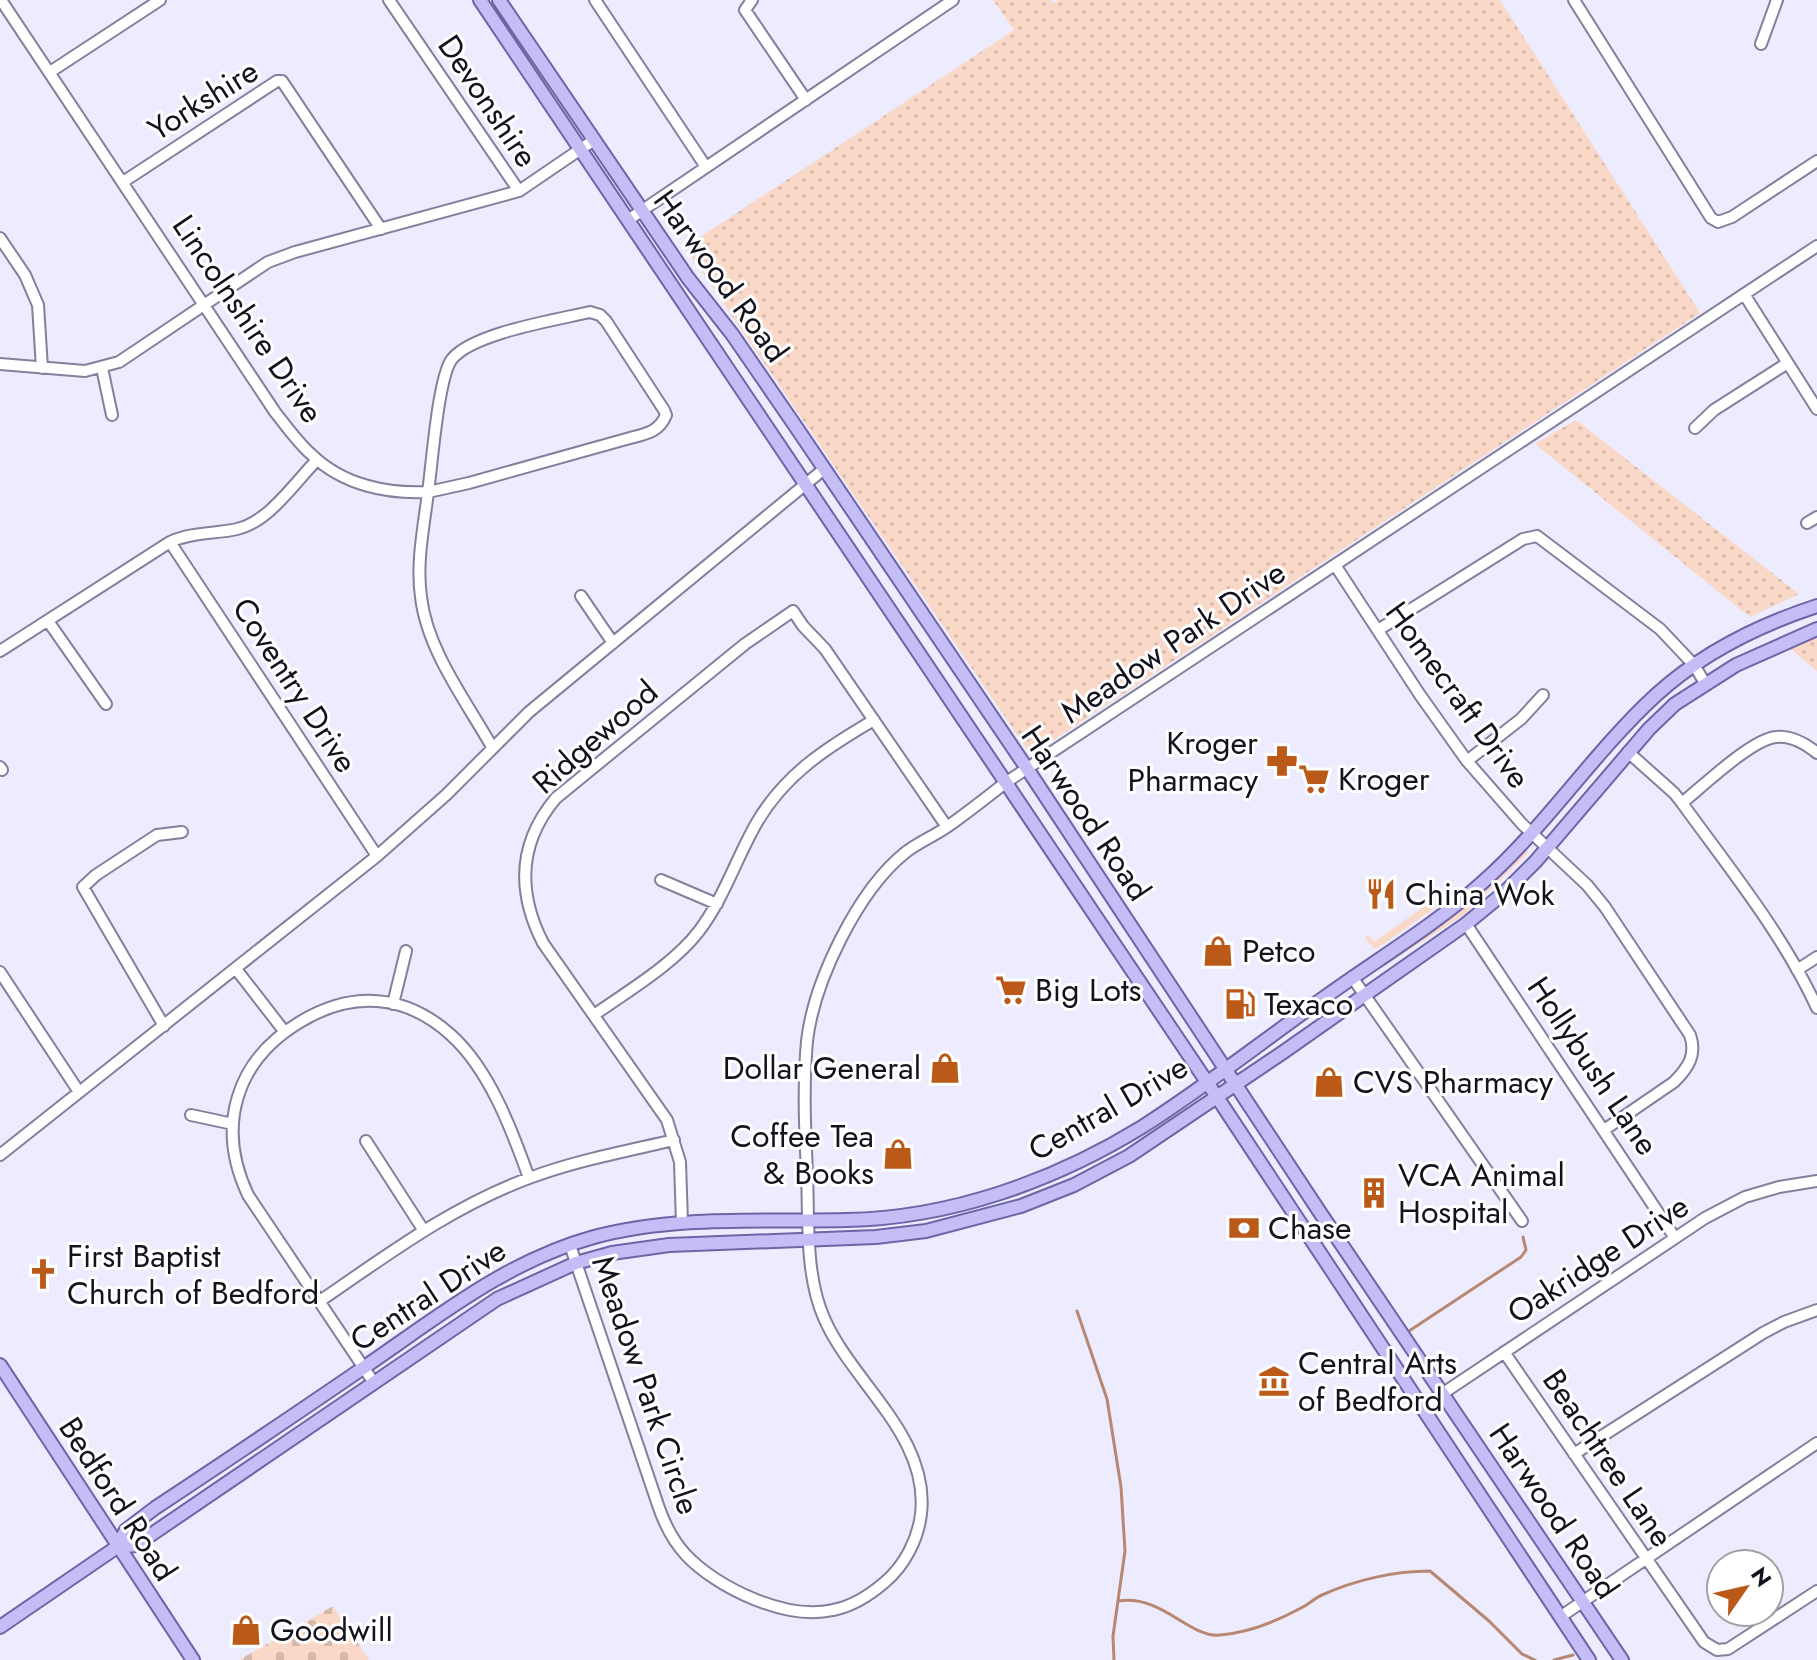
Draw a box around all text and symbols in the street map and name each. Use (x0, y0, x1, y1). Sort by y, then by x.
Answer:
street label: Devonshire (427, 26, 549, 176)
street label: Yorkshire (139, 48, 267, 152)
street label: Harwood Road (643, 180, 799, 372)
street label: Lincolnshire Drive (161, 206, 335, 432)
street label: Meadow Park Drive (1051, 550, 1295, 734)
street label: Coventry Drive (221, 589, 369, 781)
street label: Homecraft Drive (1374, 592, 1542, 798)
street label: Ridgewood (522, 669, 668, 805)
street label: Harwood Road (1010, 716, 1162, 910)
place label: Kroger Pharmacy (1128, 720, 1259, 803)
pharmacy icon: Kroger Pharmacy (1265, 744, 1299, 778)
place label: Kroger (1338, 756, 1430, 802)
supermarket icon: Kroger (1297, 762, 1331, 796)
place label: China Wok (1405, 871, 1555, 917)
restaurant icon: China Wok (1364, 877, 1398, 911)
place label: Petco (1242, 928, 1316, 974)
shop icon: Petco (1201, 934, 1235, 968)
place label: Big Lots (1035, 967, 1141, 1013)
street label: Hollybush Lane (1516, 968, 1670, 1164)
supermarket icon: Big Lots (994, 973, 1028, 1007)
place label: Texaco (1264, 981, 1353, 1027)
fuel station icon: Texaco (1223, 987, 1257, 1021)
street label: Central Drive (1020, 1044, 1196, 1172)
place label: Dollar General (723, 1045, 921, 1091)
shop icon: Dollar General (928, 1051, 962, 1085)
place label: CVS Pharmacy (1353, 1059, 1554, 1105)
shop icon: CVS Pharmacy (1312, 1065, 1346, 1099)
place label: Coffee Tea & Books (730, 1113, 874, 1196)
shop icon: Coffee Tea & Books (881, 1137, 915, 1171)
place label: VCA Animal Hospital (1398, 1152, 1565, 1235)
building icon: VCA Animal Hospital (1357, 1176, 1391, 1210)
street label: Oakridge Drive (1498, 1183, 1698, 1335)
place label: Chase (1268, 1205, 1352, 1251)
bank icon: Chase (1227, 1211, 1261, 1245)
street label: Central Drive (341, 1227, 515, 1363)
place label: First Baptist Church of Bedford (67, 1233, 319, 1316)
street label: Meadow Park Circle (580, 1249, 712, 1521)
church icon: First Baptist Church of Bedford (26, 1257, 60, 1291)
place label: Central Arts of Bedford (1298, 1340, 1457, 1423)
street label: Beachtree Lane (1531, 1360, 1685, 1556)
museum icon: Central Arts of Bedford (1257, 1364, 1291, 1398)
street label: Bedford Road (48, 1408, 188, 1590)
street label: Harwood Road (1478, 1414, 1630, 1608)
north arrow (1705, 1548, 1785, 1628)
text: N (1743, 1561, 1780, 1593)
place label: Goodwill (270, 1607, 393, 1653)
shop icon: Goodwill (229, 1613, 263, 1647)

